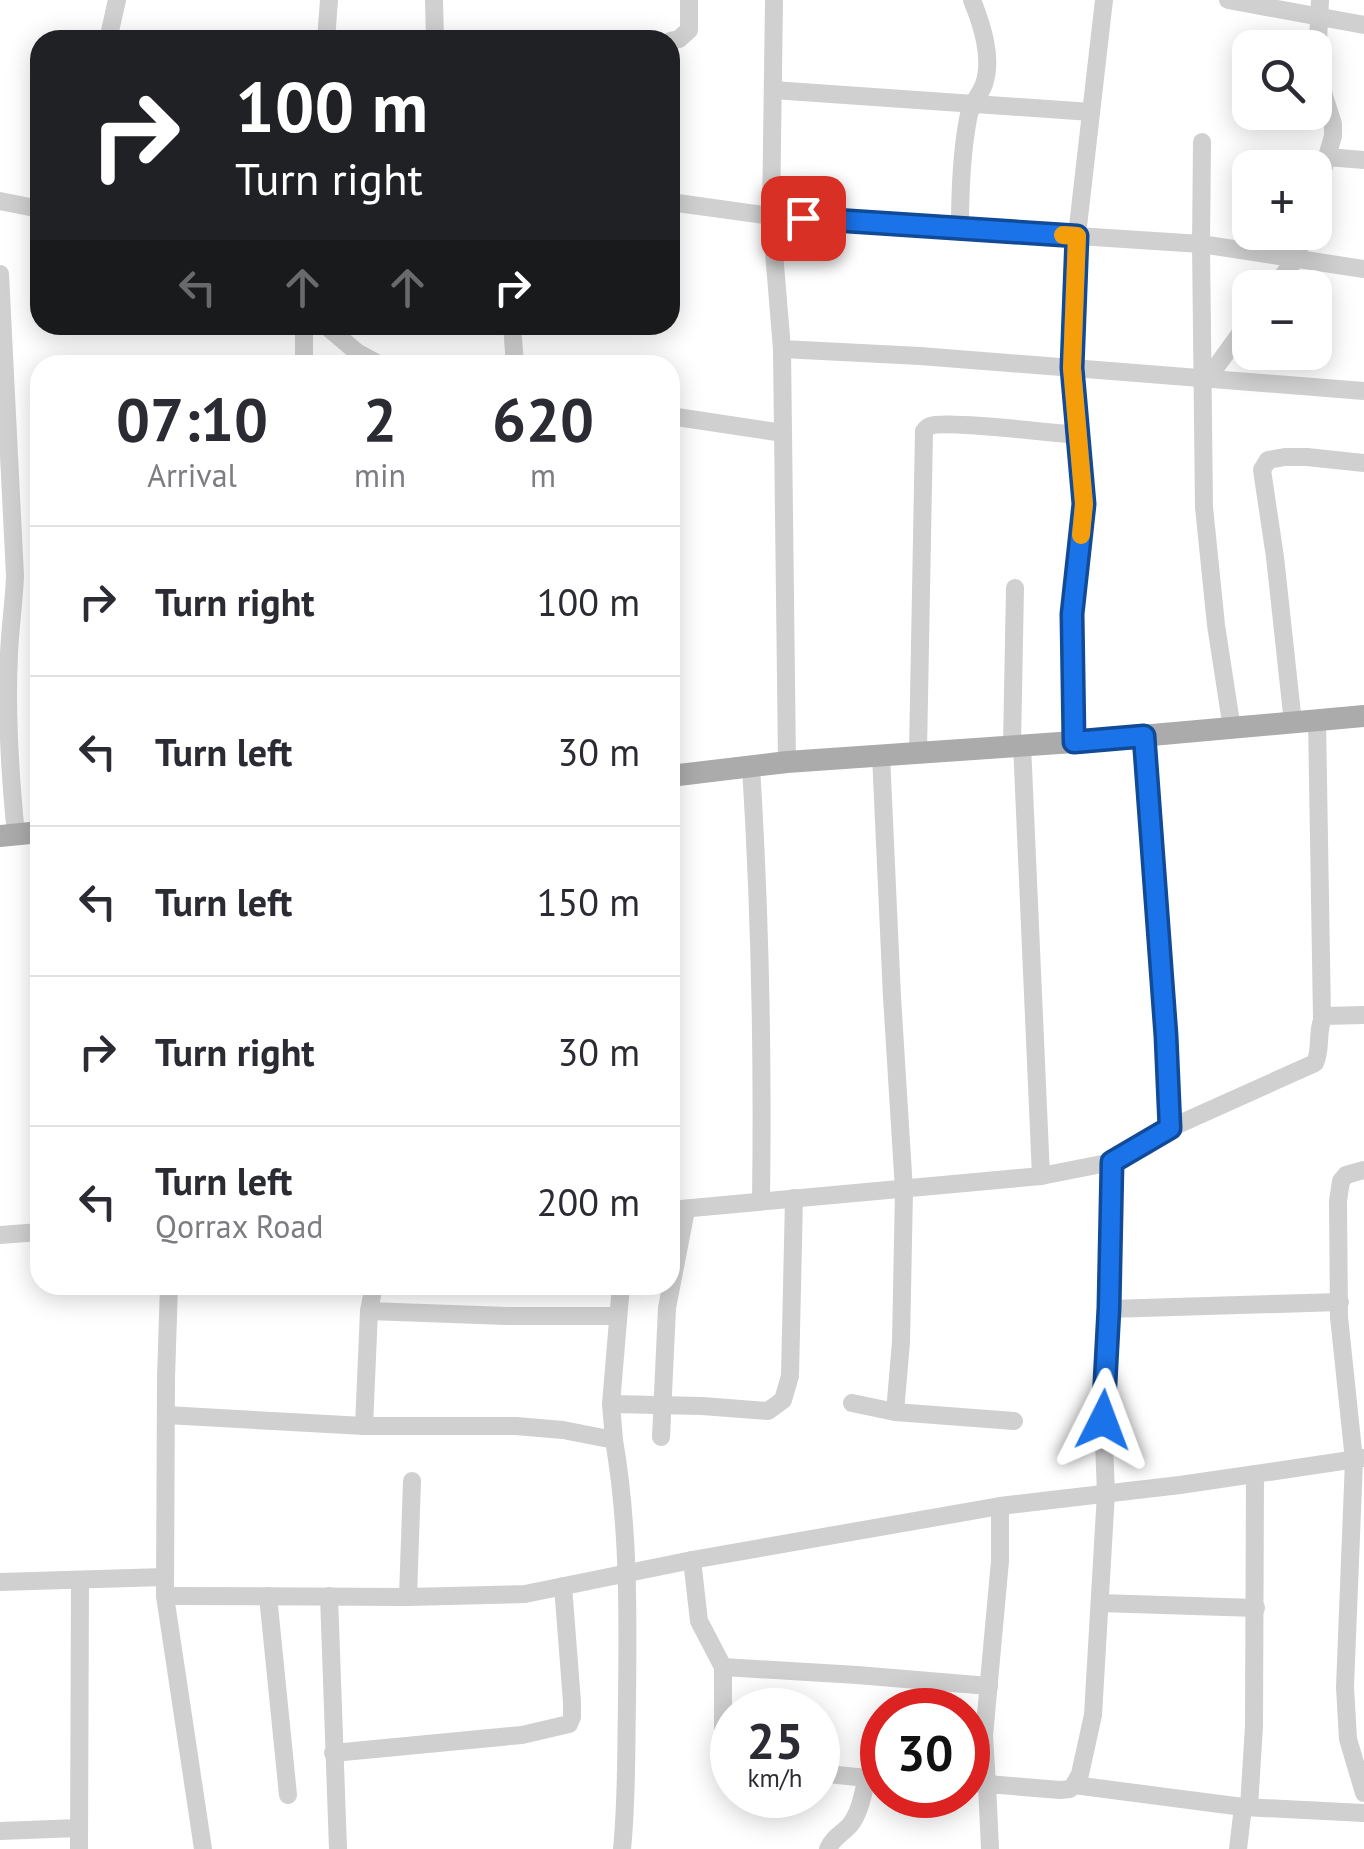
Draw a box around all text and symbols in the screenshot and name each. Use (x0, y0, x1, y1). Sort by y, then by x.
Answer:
map controls (1232, 30, 1332, 370)
button: search (1232, 30, 1332, 130)
text: 100 m (235, 61, 428, 151)
icon: right (70, 70, 200, 200)
text: Turn right (235, 149, 423, 207)
button: + (1232, 150, 1332, 250)
pin (761, 176, 846, 261)
icon: arrive (776, 191, 831, 246)
icon: left (170, 260, 225, 315)
icon: ahead (275, 260, 330, 315)
icon: ahead (380, 260, 435, 315)
icon: right (485, 260, 540, 315)
button: − (1232, 270, 1332, 370)
text: 07:10 (116, 380, 268, 458)
text: 2 (363, 380, 397, 458)
text: 620 (492, 380, 594, 458)
text: Arrival (147, 454, 237, 496)
text: min (354, 454, 406, 496)
text: m (530, 454, 556, 496)
icon: right (70, 574, 125, 629)
text: Turn right (155, 577, 315, 626)
text: 100 m (537, 577, 640, 626)
icon: left (70, 724, 125, 779)
text: Turn left (155, 727, 292, 776)
text: 30 m (558, 727, 640, 776)
icon: left (70, 874, 125, 929)
text: Turn left (155, 877, 292, 926)
text: 150 m (537, 877, 640, 926)
icon: right (70, 1024, 125, 1079)
text: Turn right (155, 1027, 315, 1076)
text: 30 m (558, 1027, 640, 1076)
text: Turn left (155, 1156, 292, 1205)
icon: left (70, 1174, 125, 1229)
text: 200 m (537, 1177, 640, 1226)
text: Qorrax Road (155, 1205, 323, 1247)
position arrow (1051, 1368, 1155, 1472)
speed limit sign: 30 (860, 1688, 990, 1818)
text: 25 (747, 1708, 803, 1773)
text: km/h (748, 1762, 802, 1794)

